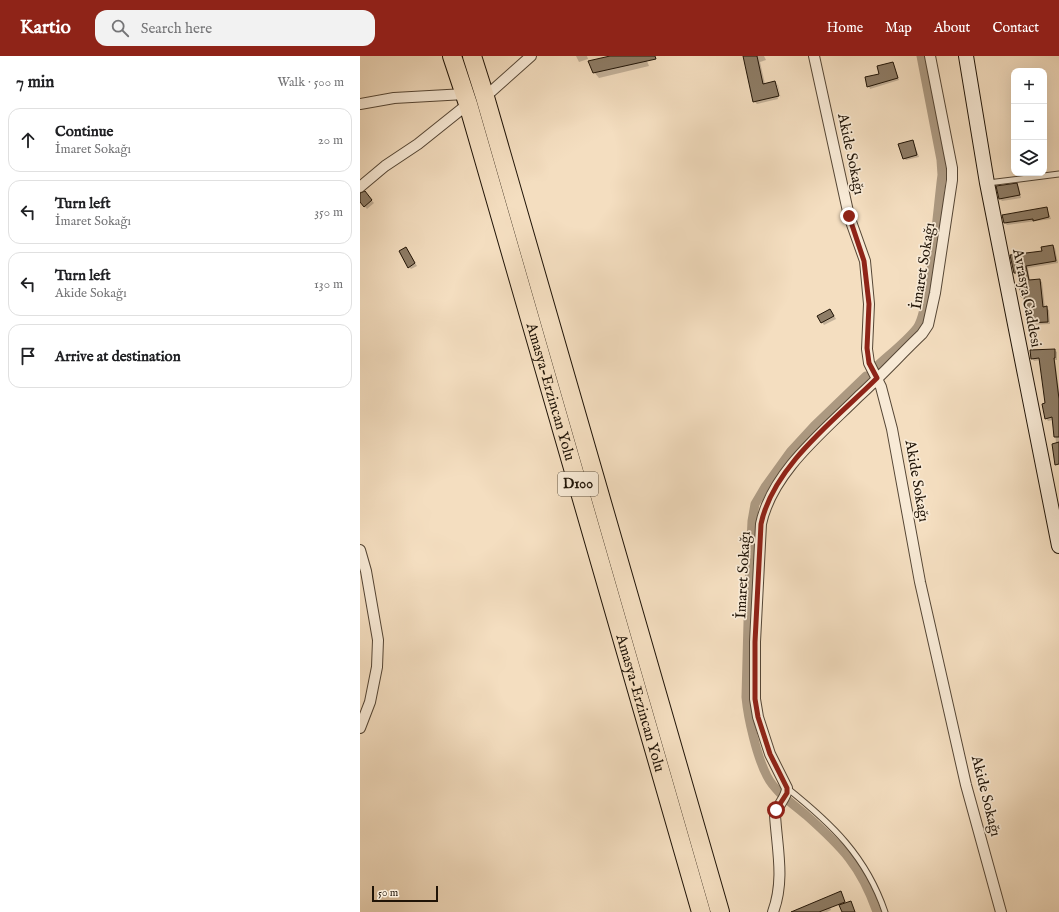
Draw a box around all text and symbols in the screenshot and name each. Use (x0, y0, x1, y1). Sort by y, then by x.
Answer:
search box (95, 10, 375, 46)
text: Kartio (20, 16, 71, 40)
icon: search (109, 17, 131, 39)
text: Search here (141, 19, 212, 38)
text: Home (827, 19, 863, 37)
text: Map (885, 19, 912, 37)
text: About (934, 19, 970, 37)
text: Contact (992, 19, 1039, 37)
map controls (1011, 68, 1047, 176)
button: + (1011, 68, 1047, 104)
text: 7 min (16, 72, 54, 93)
text: Walk · 500 m (277, 74, 344, 91)
button: − (1011, 104, 1047, 140)
street label: Akide Sokağı (833, 111, 869, 196)
text: Continue (55, 122, 113, 141)
icon: ahead (17, 129, 39, 151)
text: 20 m (318, 132, 343, 149)
button: layers (1011, 140, 1047, 176)
text: İmaret Sokağı (55, 141, 131, 158)
text: Turn left (55, 194, 111, 213)
icon: left (17, 201, 39, 223)
text: 350 m (314, 204, 343, 221)
route end (840, 207, 858, 225)
text: İmaret Sokağı (55, 213, 131, 230)
street label: İmaret Sokağı (907, 221, 939, 311)
street label: Avrasya Caddesi (1008, 246, 1046, 349)
text: Turn left (55, 266, 111, 285)
icon: left (17, 273, 39, 295)
text: 130 m (314, 276, 343, 293)
text: Akide Sokağı (55, 285, 127, 302)
street label: Amasya-Erzincan Yolu (522, 320, 580, 463)
icon: arrive (17, 345, 39, 367)
text: Arrive at destination (55, 347, 181, 366)
street label: Akide Sokağı (900, 438, 934, 523)
road number: D100 (558, 472, 598, 496)
street label: İmaret Sokağı (731, 531, 755, 619)
street label: Amasya-Erzincan Yolu (612, 631, 670, 774)
street label: Akide Sokağı (967, 753, 1005, 838)
route start (767, 801, 785, 819)
scale bar (372, 884, 438, 903)
text: 50 m (378, 886, 398, 900)

